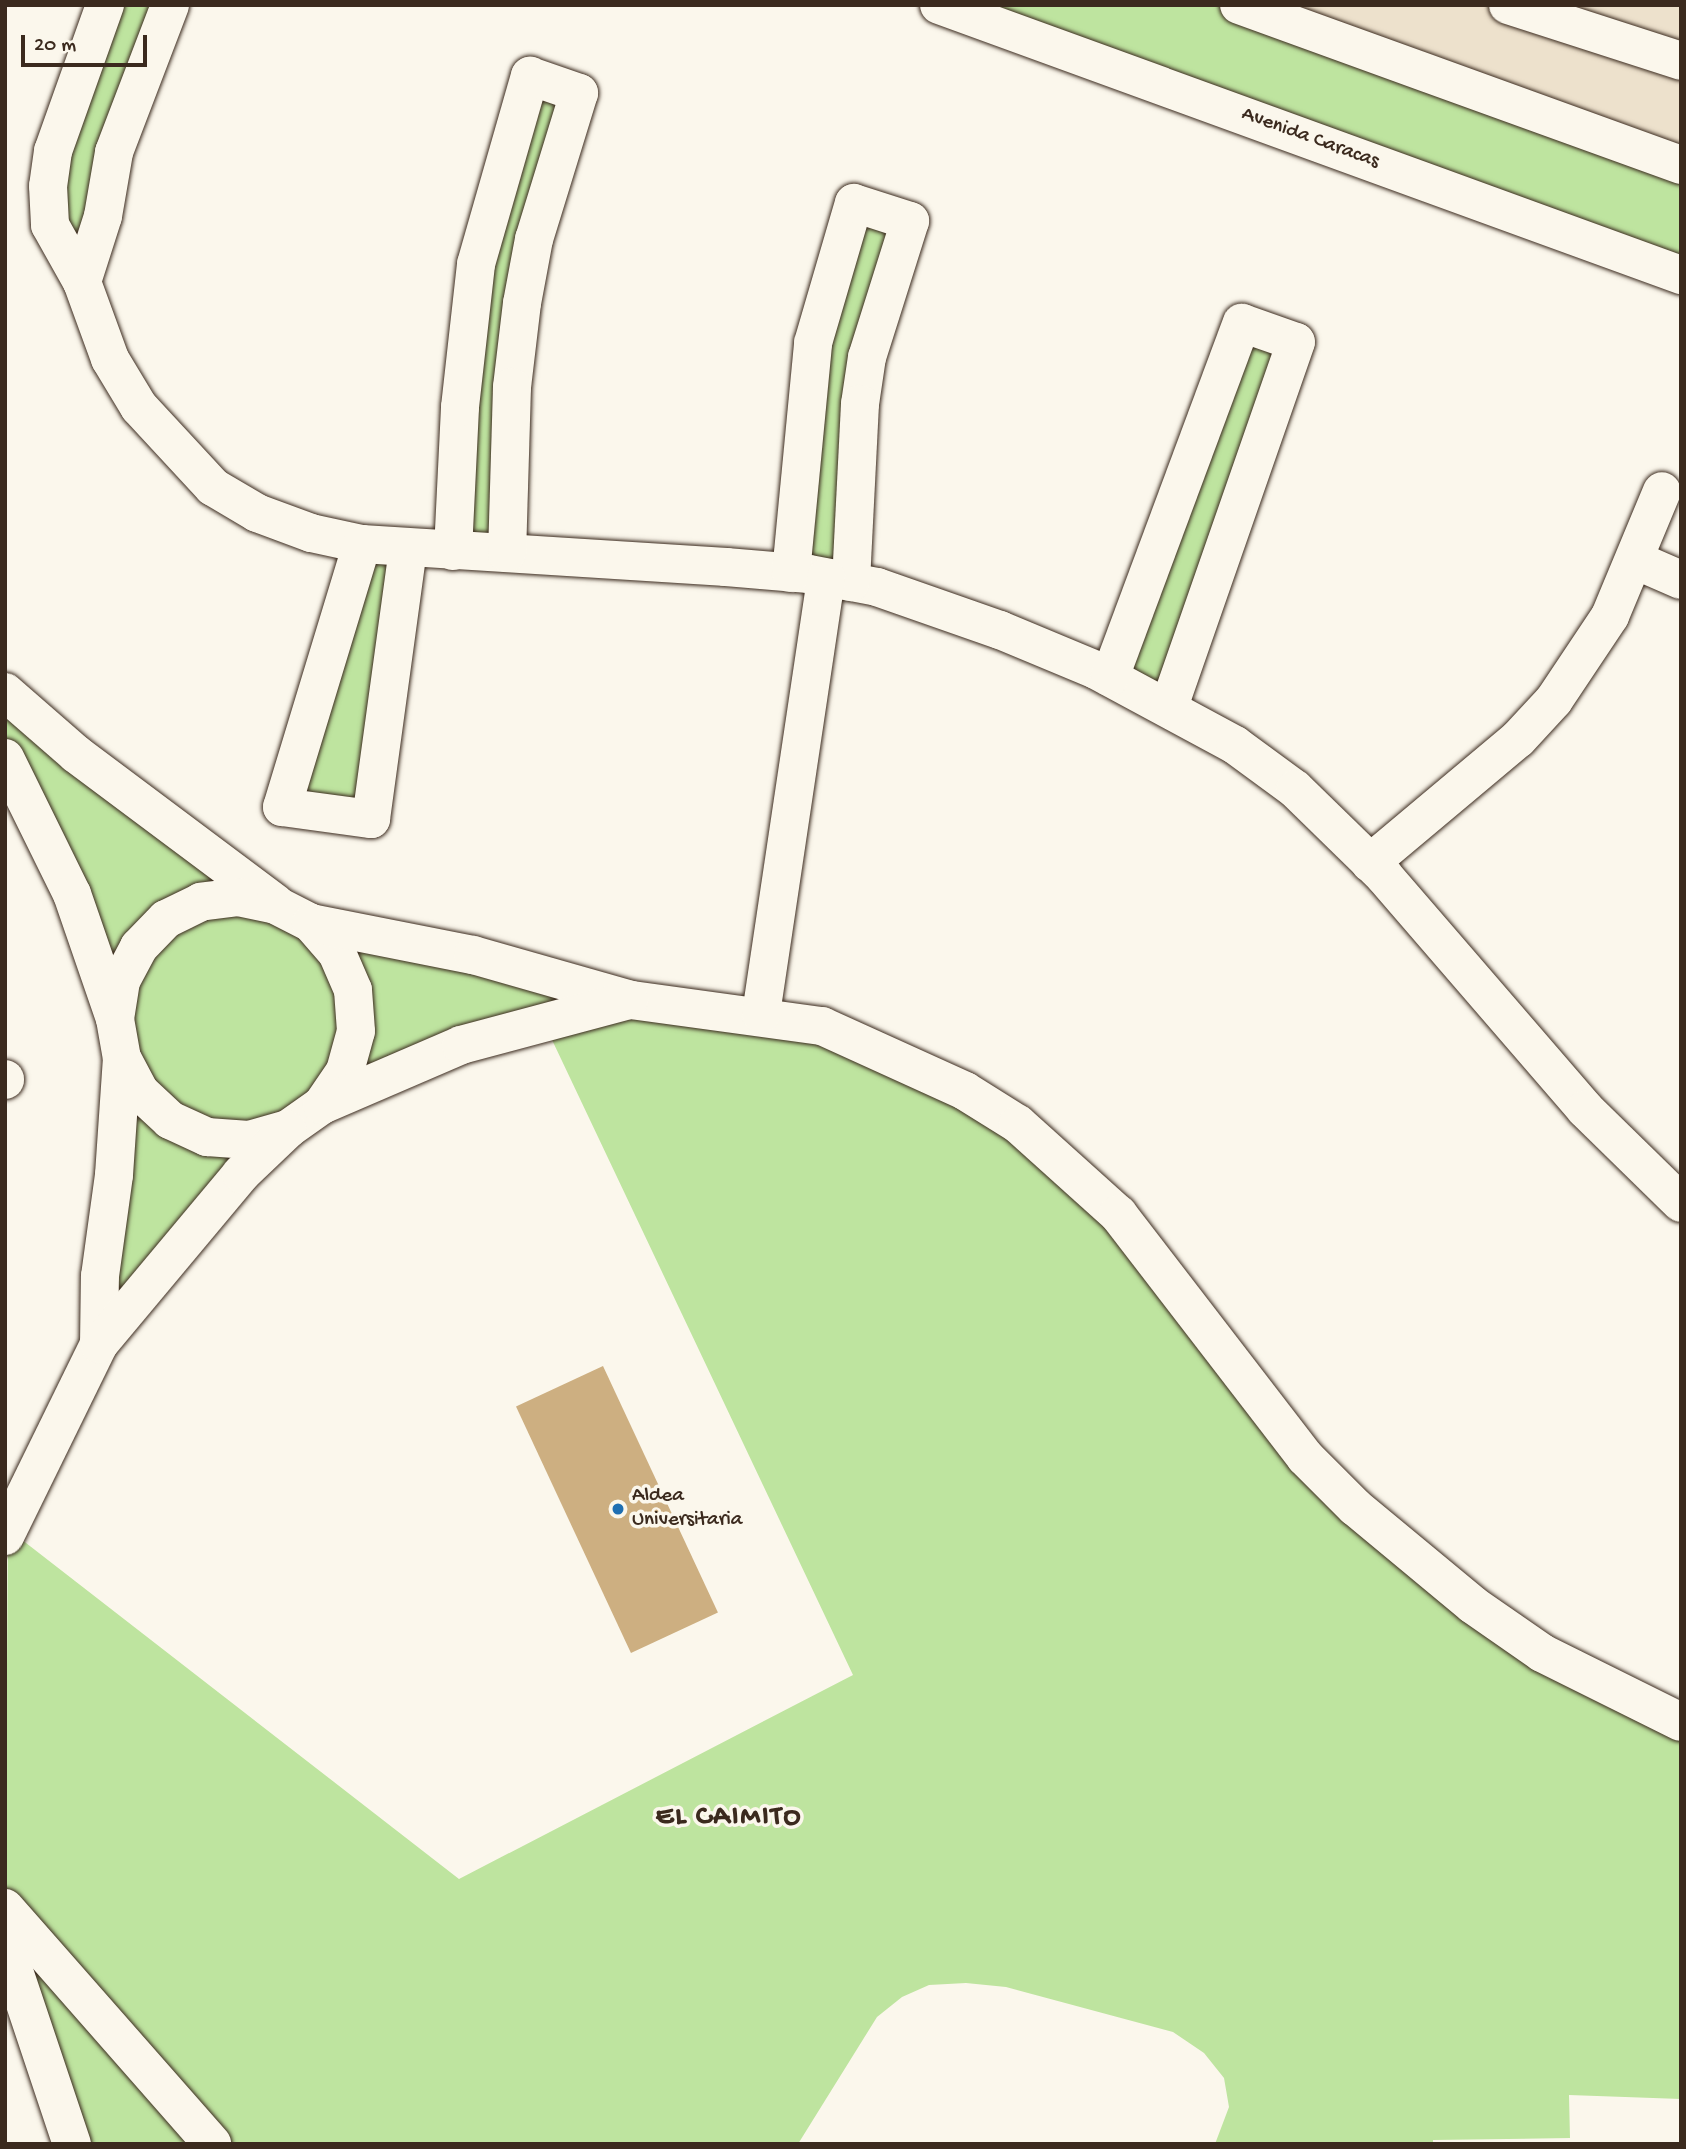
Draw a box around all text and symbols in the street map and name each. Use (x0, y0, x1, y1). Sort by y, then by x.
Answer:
scale bar (24, 21, 150, 65)
text: 20 m (34, 34, 76, 59)
street label: Avenida Caracas (1238, 102, 1382, 176)
place label: Aldea Universitaria (632, 1484, 742, 1534)
marker: Aldea Universitaria (610, 1501, 626, 1517)
district label: EL CAIMITO (657, 1801, 801, 1835)

